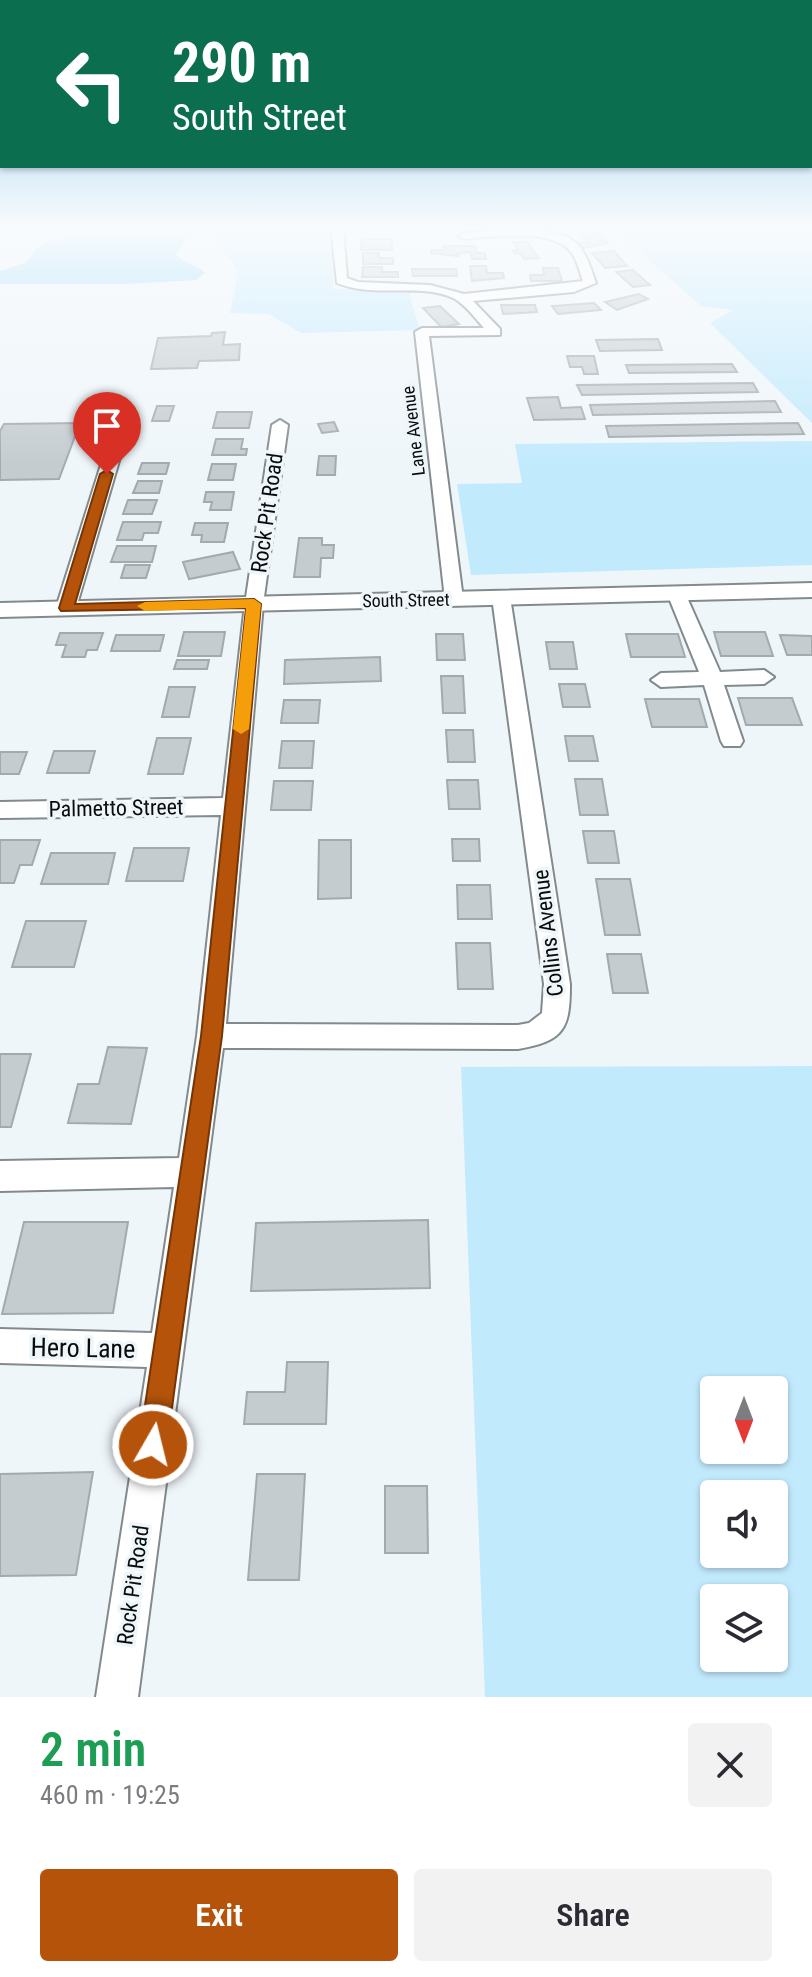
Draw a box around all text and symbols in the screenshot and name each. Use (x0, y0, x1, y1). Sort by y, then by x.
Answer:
text: 290 m (172, 30, 311, 96)
icon: left (40, 32, 144, 136)
text: South Street (172, 97, 347, 139)
street label: Lane Avenue (397, 385, 429, 477)
pin (73, 392, 141, 474)
icon: arrive (85, 404, 129, 448)
street label: Rock Pit Road (246, 451, 288, 575)
street label: South Street (362, 589, 450, 611)
street label: Palmetto Street (48, 794, 184, 822)
street label: Collins Avenue (528, 868, 568, 998)
street label: Hero Lane (30, 1332, 136, 1364)
north arrow (700, 1376, 788, 1464)
map controls (700, 1376, 788, 1672)
position arrow (111, 1403, 195, 1487)
button: sound (700, 1480, 788, 1568)
street label: Rock Pit Road (112, 1523, 154, 1647)
button: layers (700, 1584, 788, 1672)
text: 2 min (40, 1721, 146, 1778)
button: close (688, 1723, 772, 1807)
text: 460 m · 19:25 (40, 1780, 180, 1810)
button: Exit (40, 1869, 398, 1961)
button: Share (414, 1869, 772, 1961)

